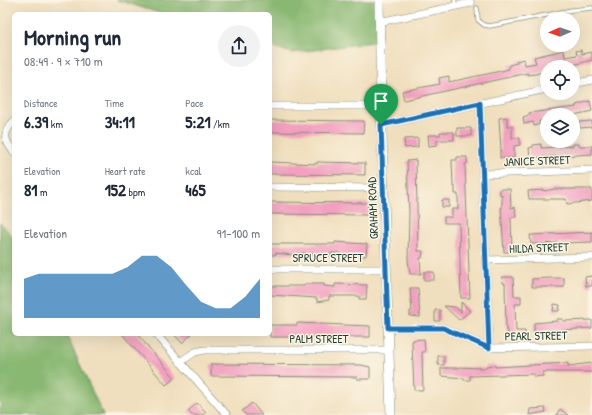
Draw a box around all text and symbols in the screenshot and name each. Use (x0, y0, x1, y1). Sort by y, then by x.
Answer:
north arrow (540, 12, 580, 52)
map controls (540, 12, 580, 148)
text: Morning run (24, 22, 121, 52)
button: share (218, 25, 260, 67)
text: 08:49 · 9 × 710 m (24, 52, 103, 70)
button: locate (540, 60, 580, 100)
pin (364, 84, 398, 125)
icon: arrive (370, 90, 392, 112)
text: Distance (24, 96, 58, 110)
text: Time (105, 96, 124, 110)
text: Pace (185, 96, 204, 110)
button: layers (540, 108, 580, 148)
text: 6.39 (24, 110, 48, 133)
text: 34:11 (105, 110, 135, 133)
text: 5:21 (185, 110, 211, 133)
text: km (48, 117, 63, 131)
text: /km (211, 117, 230, 131)
street label: JANICE STREET (503, 151, 571, 170)
text: Elevation (24, 164, 61, 178)
text: Heart rate (105, 164, 146, 178)
text: kcal (185, 164, 201, 178)
street label: GRAHAM ROAD (363, 176, 382, 239)
text: 81 (24, 178, 38, 201)
text: 152 (105, 178, 126, 201)
text: 465 (185, 178, 206, 201)
text: m (38, 185, 48, 199)
text: bpm (126, 185, 145, 199)
text: Elevation (24, 224, 67, 242)
text: 91–100 m (217, 224, 260, 242)
street label: HILDA STREET (509, 238, 570, 257)
street label: SPRUCE STREET (293, 249, 364, 266)
street label: PEARL STREET (505, 326, 568, 345)
street label: PALM STREET (290, 330, 349, 347)

